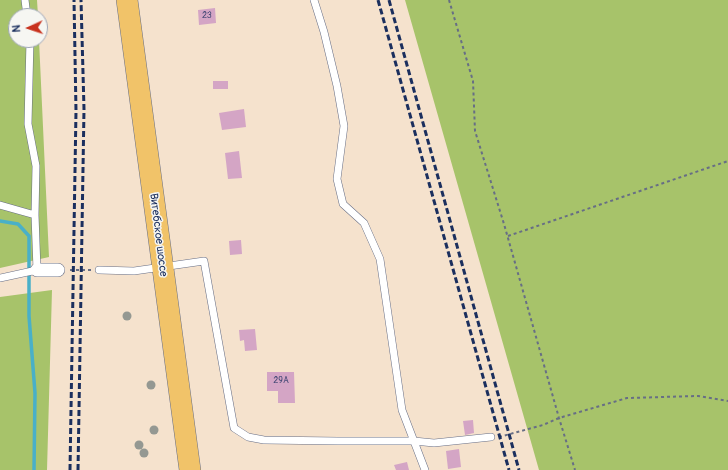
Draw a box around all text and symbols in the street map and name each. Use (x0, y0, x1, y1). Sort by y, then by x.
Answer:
north arrow (8, 8, 48, 48)
house number: 23 (202, 11, 212, 21)
text: N (10, 25, 23, 33)
street label: Витебское шоссе (146, 193, 170, 277)
house number: 29А (273, 376, 289, 386)

